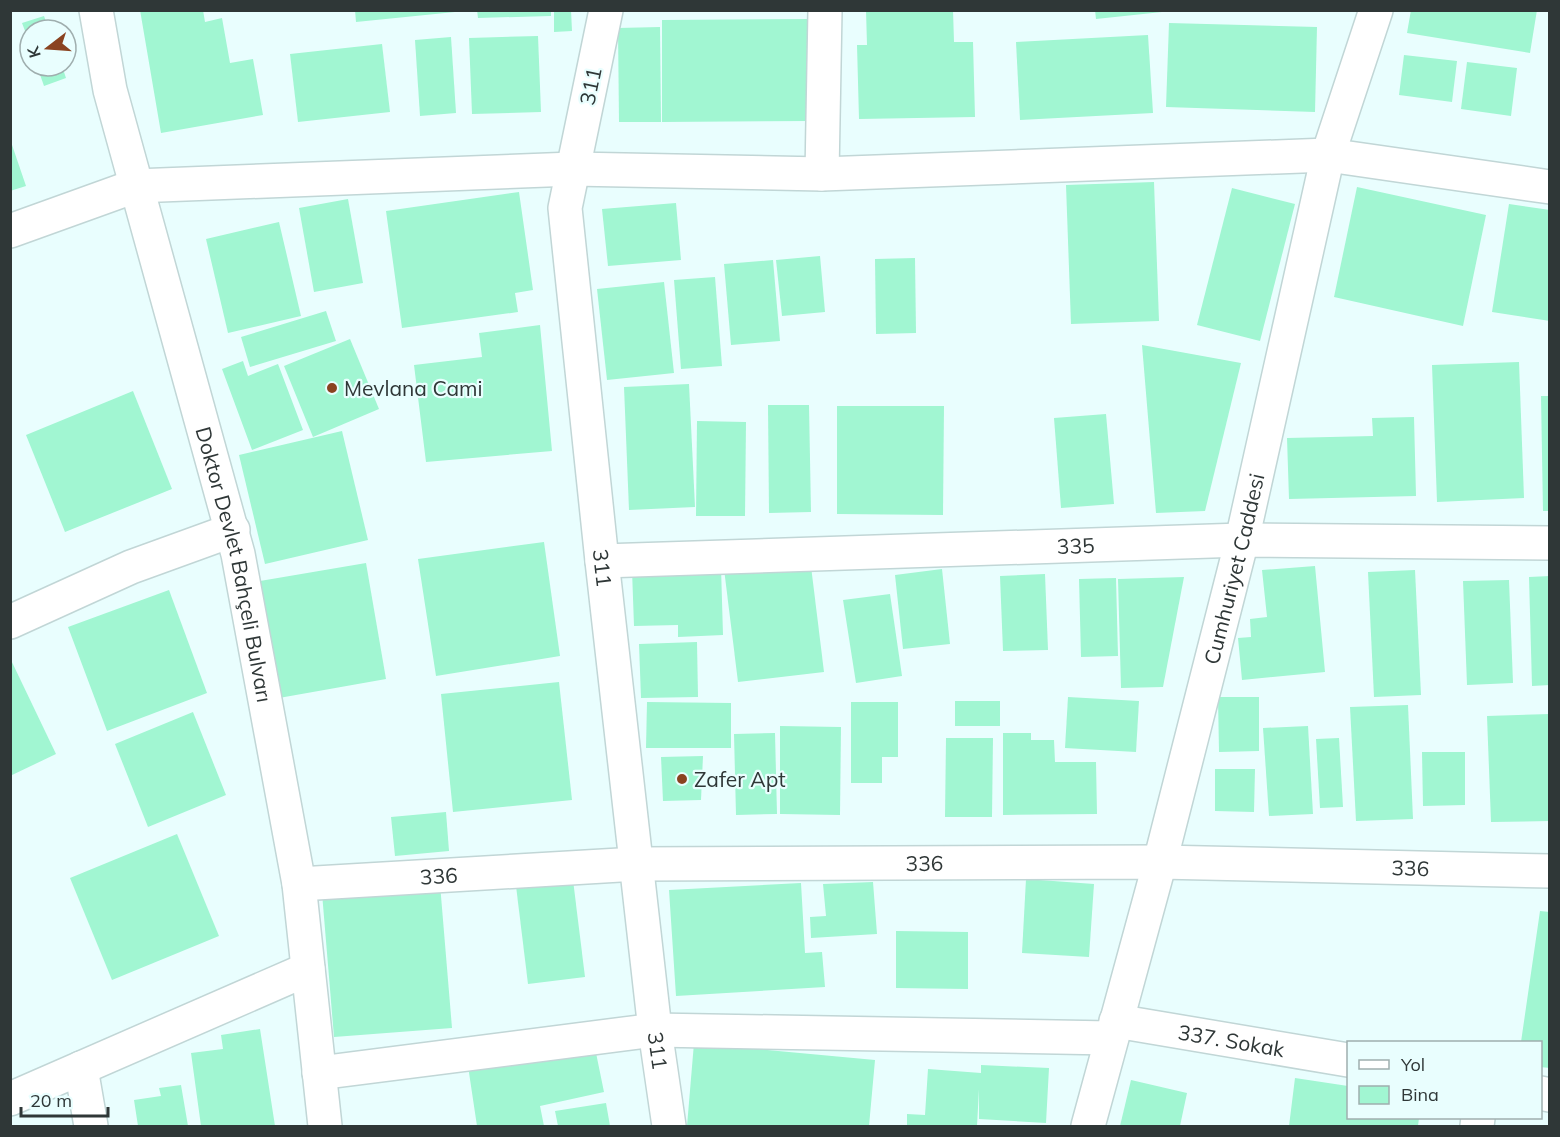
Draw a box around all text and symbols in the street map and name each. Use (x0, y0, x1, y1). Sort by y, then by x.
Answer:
north arrow (18, 18, 78, 78)
text: K (22, 43, 45, 60)
street label: 311 (573, 65, 607, 107)
place label: Mevlana Cami (344, 375, 483, 401)
marker: Mevlana Cami (325, 381, 339, 395)
street label: Doktor Devlet Bahçeli Bulvarı (190, 424, 278, 704)
street label: Cumhuriyet Caddesi (1198, 471, 1270, 667)
street label: 335 (1056, 532, 1095, 559)
street label: 311 (588, 548, 618, 588)
place label: Zafer Apt (694, 766, 786, 792)
marker: Zafer Apt (675, 772, 689, 786)
street label: 336 (905, 850, 943, 876)
street label: 336 (1391, 854, 1430, 881)
street label: 336 (419, 862, 458, 890)
street label: 337. Sokak (1176, 1019, 1287, 1062)
street label: 311 (642, 1030, 674, 1071)
legend (1347, 1041, 1542, 1119)
text: Yol (1400, 1053, 1425, 1076)
scale bar (21, 1080, 108, 1118)
text: Bina (1401, 1083, 1439, 1106)
text: 20 m (30, 1089, 72, 1112)

